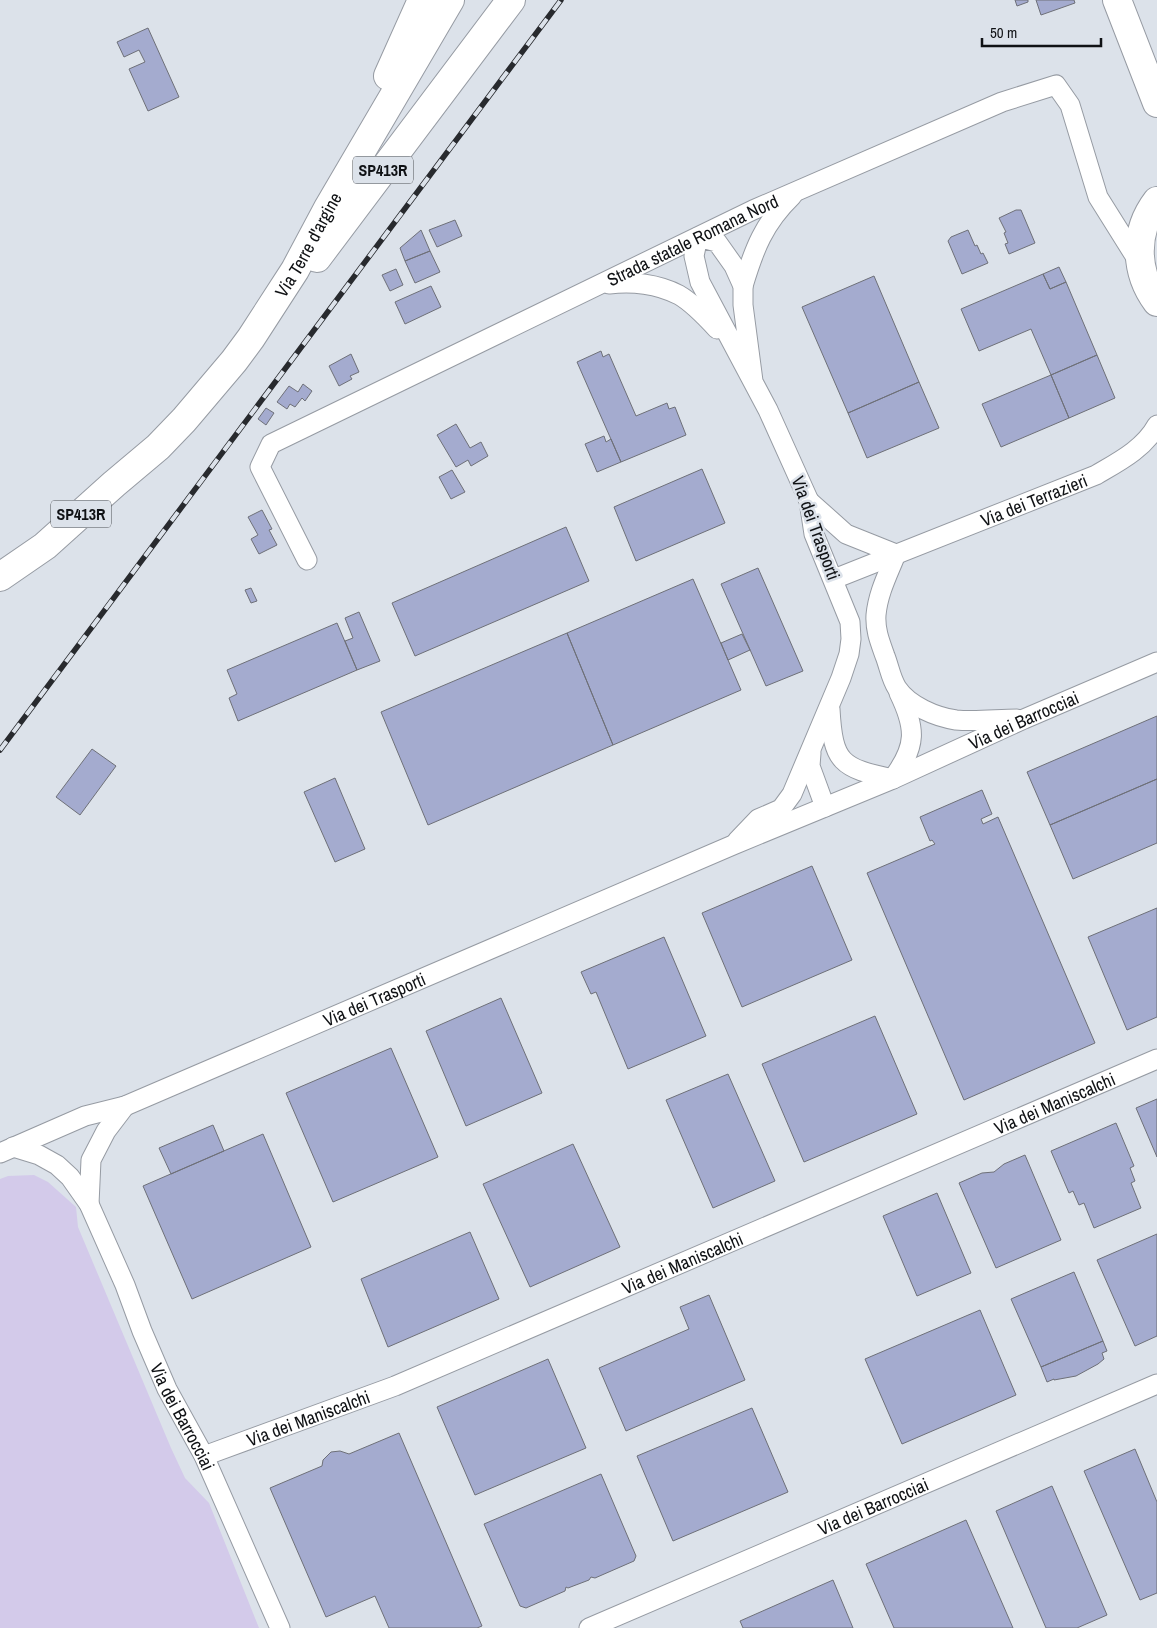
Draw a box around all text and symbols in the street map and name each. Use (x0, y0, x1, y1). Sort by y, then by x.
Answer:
scale bar (982, 15, 1101, 47)
text: 50 m (990, 22, 1017, 43)
road number: SP413R (353, 156, 413, 184)
street label: Via Terre d'argine (268, 187, 347, 302)
street label: Strada statale Romana Nord (603, 188, 782, 292)
street label: Via dei Terrazieri (977, 467, 1091, 532)
street label: Via dei Trasporti (786, 473, 846, 583)
road number: SP413R (51, 500, 111, 528)
street label: Via dei Barrocciai (964, 685, 1082, 755)
street label: Via dei Trasporti (319, 966, 429, 1032)
street label: Via dei Maniscalchi (990, 1066, 1119, 1140)
street label: Via dei Maniscalchi (618, 1226, 747, 1300)
street label: Via dei Barrocciai (145, 1359, 221, 1474)
street label: Via dei Maniscalchi (243, 1384, 373, 1452)
street label: Via dei Barrocciai (814, 1471, 932, 1541)

